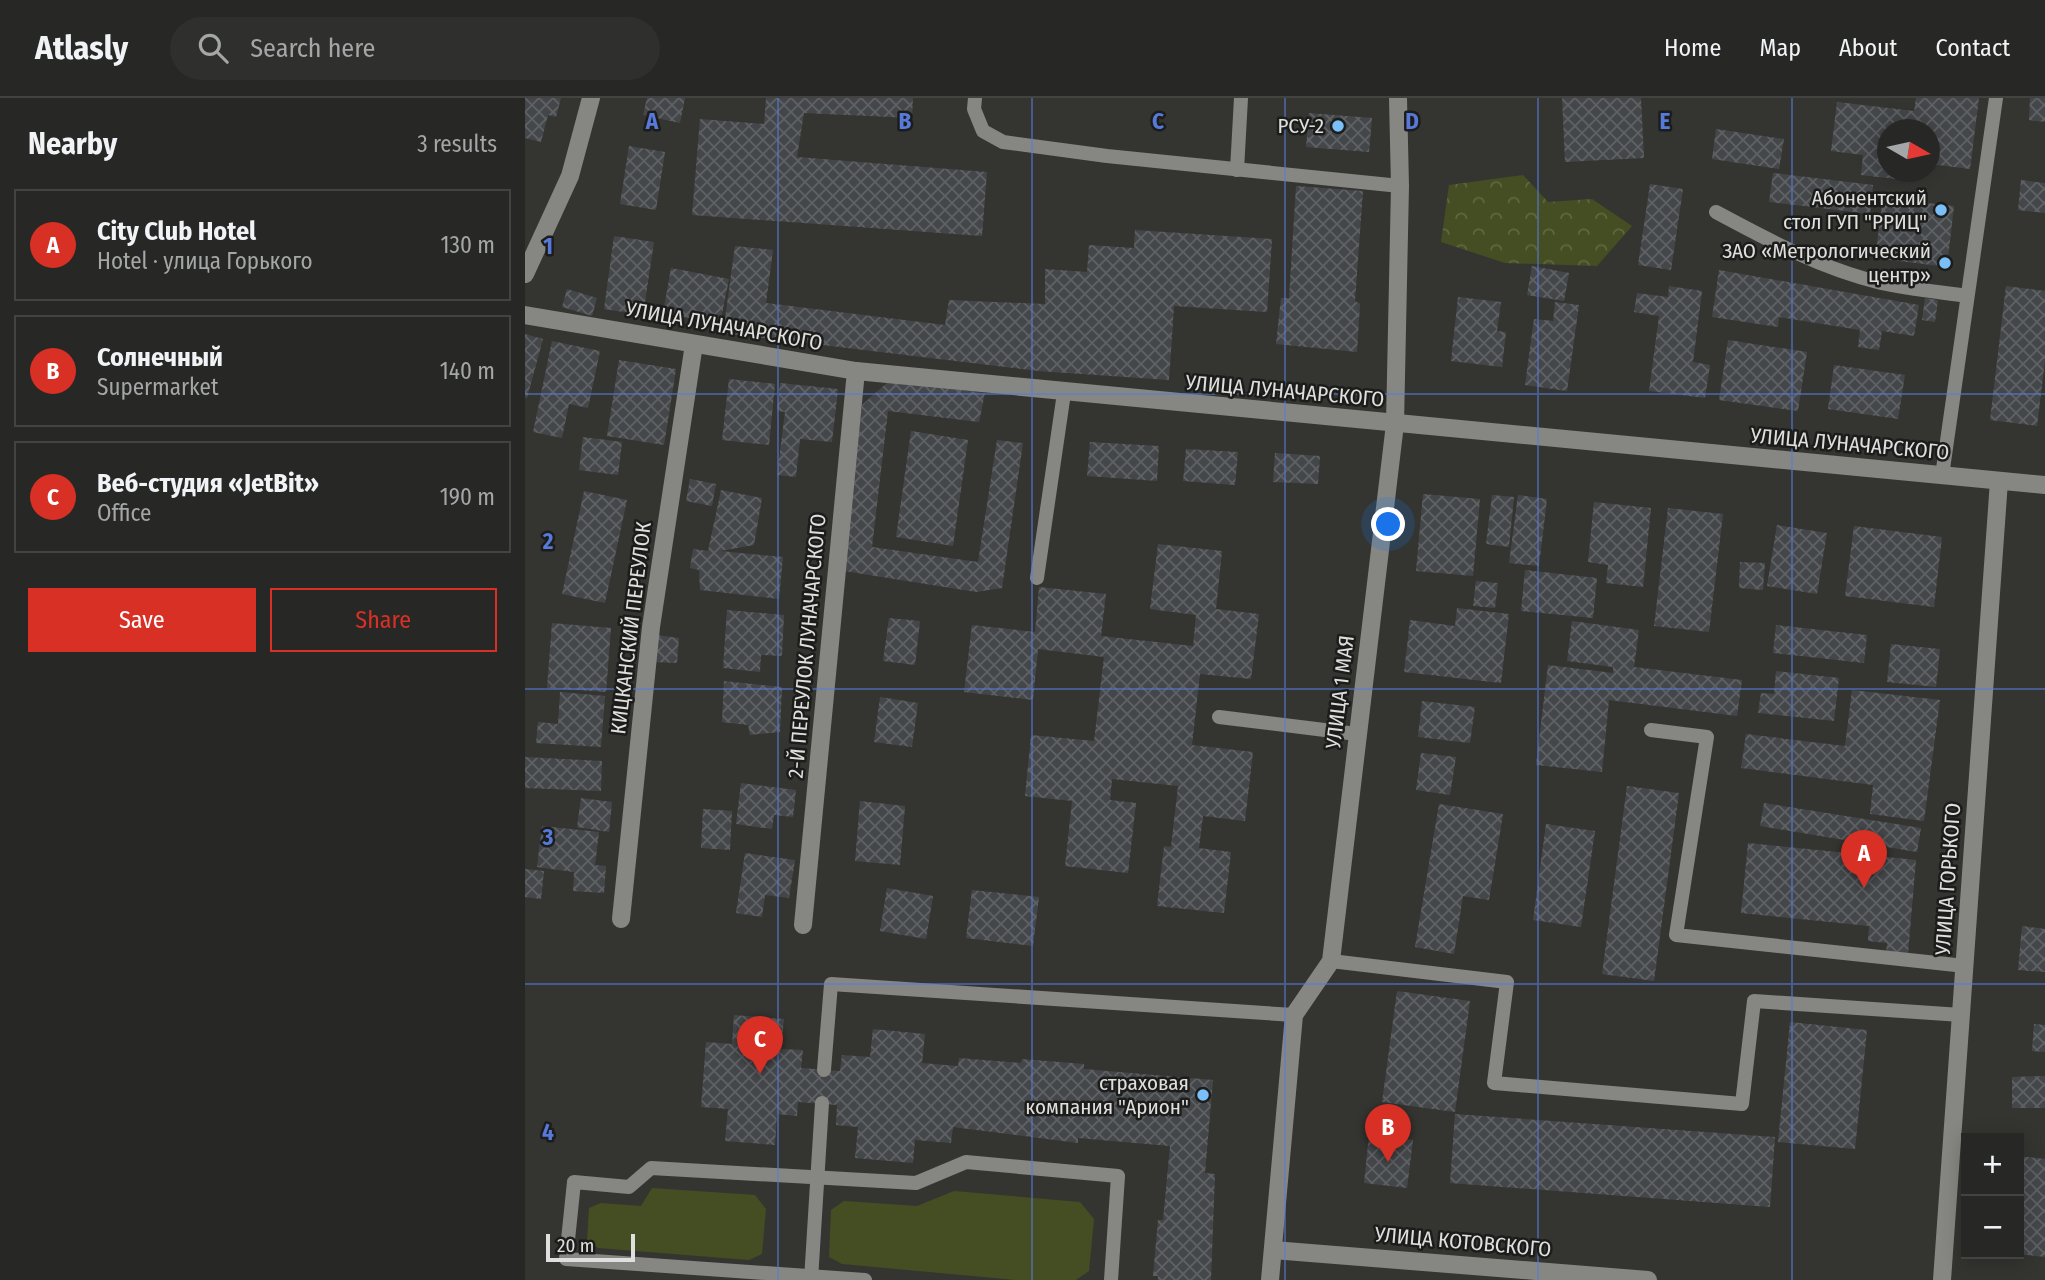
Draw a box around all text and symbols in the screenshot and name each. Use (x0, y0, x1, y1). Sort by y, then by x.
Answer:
search box (170, 17, 660, 80)
text: Atlasly (35, 28, 128, 68)
icon: search (194, 29, 232, 67)
text: Search here (250, 33, 375, 64)
text: Home (1664, 34, 1721, 62)
text: Map (1759, 34, 1801, 62)
text: About (1839, 34, 1897, 62)
text: Contact (1935, 34, 2010, 62)
text: A (645, 107, 659, 135)
text: B (899, 107, 912, 135)
text: C (1152, 107, 1164, 135)
text: D (1405, 107, 1419, 135)
text: E (1660, 107, 1671, 135)
place label: РСУ-2 (1277, 113, 1324, 139)
marker: РСУ-2 (1330, 118, 1346, 134)
north arrow (1877, 119, 1940, 182)
text: Nearby (28, 126, 117, 162)
text: 3 results (417, 130, 497, 158)
place label: Абонентский стол ГУП "РРИЦ" (1783, 185, 1927, 235)
marker: Абонентский стол ГУП "РРИЦ" (1933, 202, 1949, 218)
text: City Club Hotel (97, 216, 256, 247)
text: A (47, 231, 59, 259)
text: 130 m (441, 231, 495, 259)
text: 1 (543, 232, 553, 260)
place label: ЗАО «Метрологический центр» (1722, 238, 1931, 288)
text: Hotel · улица Горького (97, 247, 313, 275)
marker: ЗАО «Метрологический центр» (1937, 255, 1953, 271)
street label: УЛИЦА ЛУНАЧАРСКОГО (623, 296, 824, 356)
text: Солнечный (97, 342, 223, 373)
text: B (47, 357, 59, 385)
text: 140 m (440, 357, 495, 385)
street label: УЛИЦА ЛУНАЧАРСКОГО (1184, 369, 1385, 413)
text: Supermarket (97, 373, 218, 401)
street label: УЛИЦА ЛУНАЧАРСКОГО (1749, 422, 1950, 466)
text: Веб-студия «JetBit» (97, 468, 319, 499)
text: C (47, 483, 59, 511)
text: 190 m (440, 483, 495, 511)
text: Office (97, 499, 151, 527)
your location (1371, 507, 1405, 541)
street label: 2-Й ПЕРЕУЛОК ЛУНАЧАРСКОГО (782, 513, 832, 779)
street label: КИЦКАНСКИЙ ПЕРЕУЛОК (605, 520, 657, 736)
text: 2 (542, 527, 554, 555)
button: Save (28, 588, 256, 652)
button: Share (270, 588, 497, 652)
street label: УЛИЦА 1 МАЯ (1320, 634, 1360, 751)
street label: УЛИЦА ГОРЬКОГО (1930, 802, 1966, 957)
text: 3 (542, 823, 554, 851)
pin: A (1841, 830, 1887, 888)
pin: C (737, 1016, 783, 1074)
place label: страховая компания "Арион" (1025, 1070, 1189, 1120)
marker: страховая компания "Арион" (1195, 1087, 1211, 1103)
pin: B (1365, 1104, 1411, 1162)
text: 4 (542, 1118, 554, 1146)
map controls (1961, 1133, 2024, 1259)
button: + (1961, 1133, 2024, 1196)
button: − (1961, 1196, 2024, 1259)
street label: УЛИЦА КОТОВСКОГО (1373, 1221, 1552, 1263)
scale bar (546, 1231, 635, 1263)
text: 20 m (557, 1234, 594, 1257)

